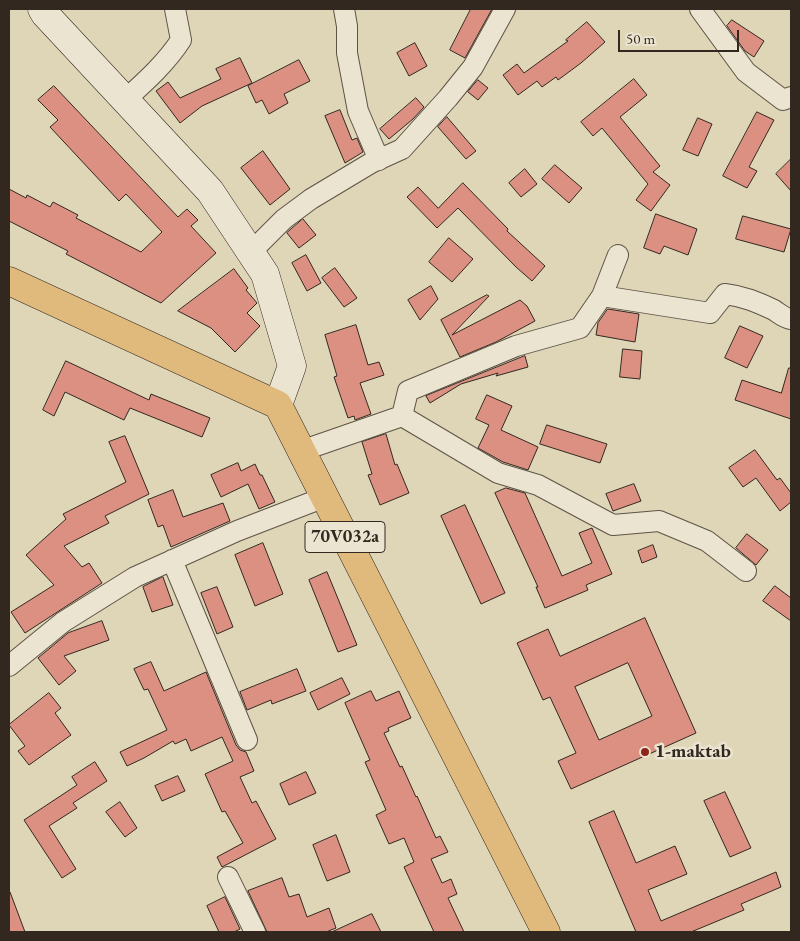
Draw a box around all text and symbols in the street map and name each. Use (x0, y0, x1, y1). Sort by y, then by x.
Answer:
scale bar (620, 20, 741, 52)
text: 50 m (626, 29, 655, 48)
road number: 70V032a (305, 522, 385, 552)
place label: 1-maktab (655, 741, 731, 763)
marker: 1-maktab (639, 746, 651, 758)

